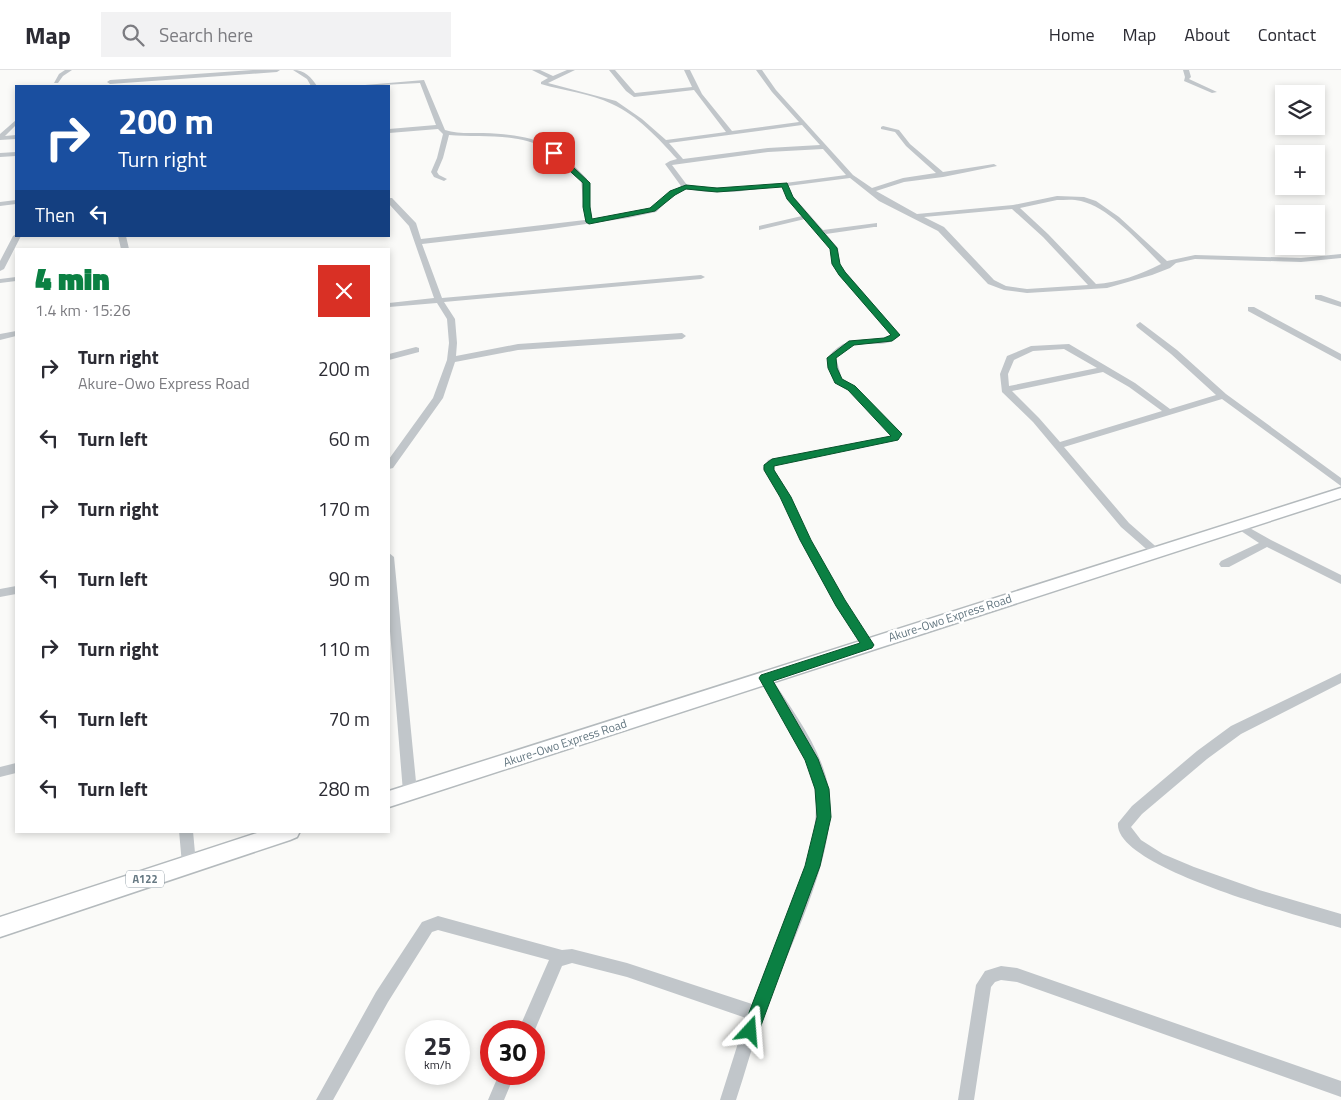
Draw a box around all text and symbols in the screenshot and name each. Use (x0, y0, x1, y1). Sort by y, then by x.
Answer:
search box (101, 12, 451, 57)
text: Map (25, 17, 71, 53)
text: Search here (159, 20, 253, 49)
icon: search (119, 21, 147, 49)
text: Home (1049, 21, 1095, 48)
text: Map (1123, 21, 1156, 48)
text: About (1184, 21, 1230, 48)
text: Contact (1258, 21, 1316, 48)
map controls (1275, 85, 1325, 255)
button: layers (1275, 85, 1325, 135)
text: 200 m (118, 94, 214, 148)
icon: right (35, 105, 100, 170)
pin (533, 132, 575, 174)
icon: arrive (540, 139, 568, 167)
text: Turn right (118, 142, 207, 176)
button: + (1275, 145, 1325, 195)
text: Then (35, 200, 75, 229)
icon: left (85, 200, 113, 228)
button: − (1275, 205, 1325, 255)
text: 4 min (35, 256, 110, 302)
button: close (318, 265, 370, 317)
text: 1.4 km · 15:26 (35, 298, 131, 322)
text: Turn right (78, 342, 159, 371)
icon: right (35, 354, 63, 382)
text: 200 m (318, 354, 370, 383)
text: Akure-Owo Express Road (78, 371, 250, 395)
icon: left (35, 424, 63, 452)
text: Turn left (78, 424, 148, 453)
text: 60 m (329, 424, 370, 453)
icon: right (35, 494, 63, 522)
text: Turn right (78, 494, 159, 523)
text: 170 m (318, 494, 370, 523)
icon: left (35, 564, 63, 592)
text: Turn left (78, 564, 148, 593)
text: 90 m (329, 564, 370, 593)
street label: Akure-Owo Express Road (886, 589, 1014, 646)
icon: right (35, 634, 63, 662)
text: Turn right (78, 634, 159, 663)
text: 110 m (318, 634, 370, 663)
icon: left (35, 704, 63, 732)
text: Turn left (78, 704, 148, 733)
text: 70 m (329, 704, 370, 733)
street label: Akure-Owo Express Road (501, 714, 629, 771)
icon: left (35, 774, 63, 802)
text: Turn left (78, 774, 148, 803)
text: 280 m (318, 774, 370, 803)
road number: A122 (126, 871, 164, 888)
position arrow (723, 1004, 775, 1056)
speed limit sign: 30 (480, 1020, 545, 1085)
text: 25 (423, 1027, 452, 1065)
text: km/h (424, 1055, 451, 1074)

